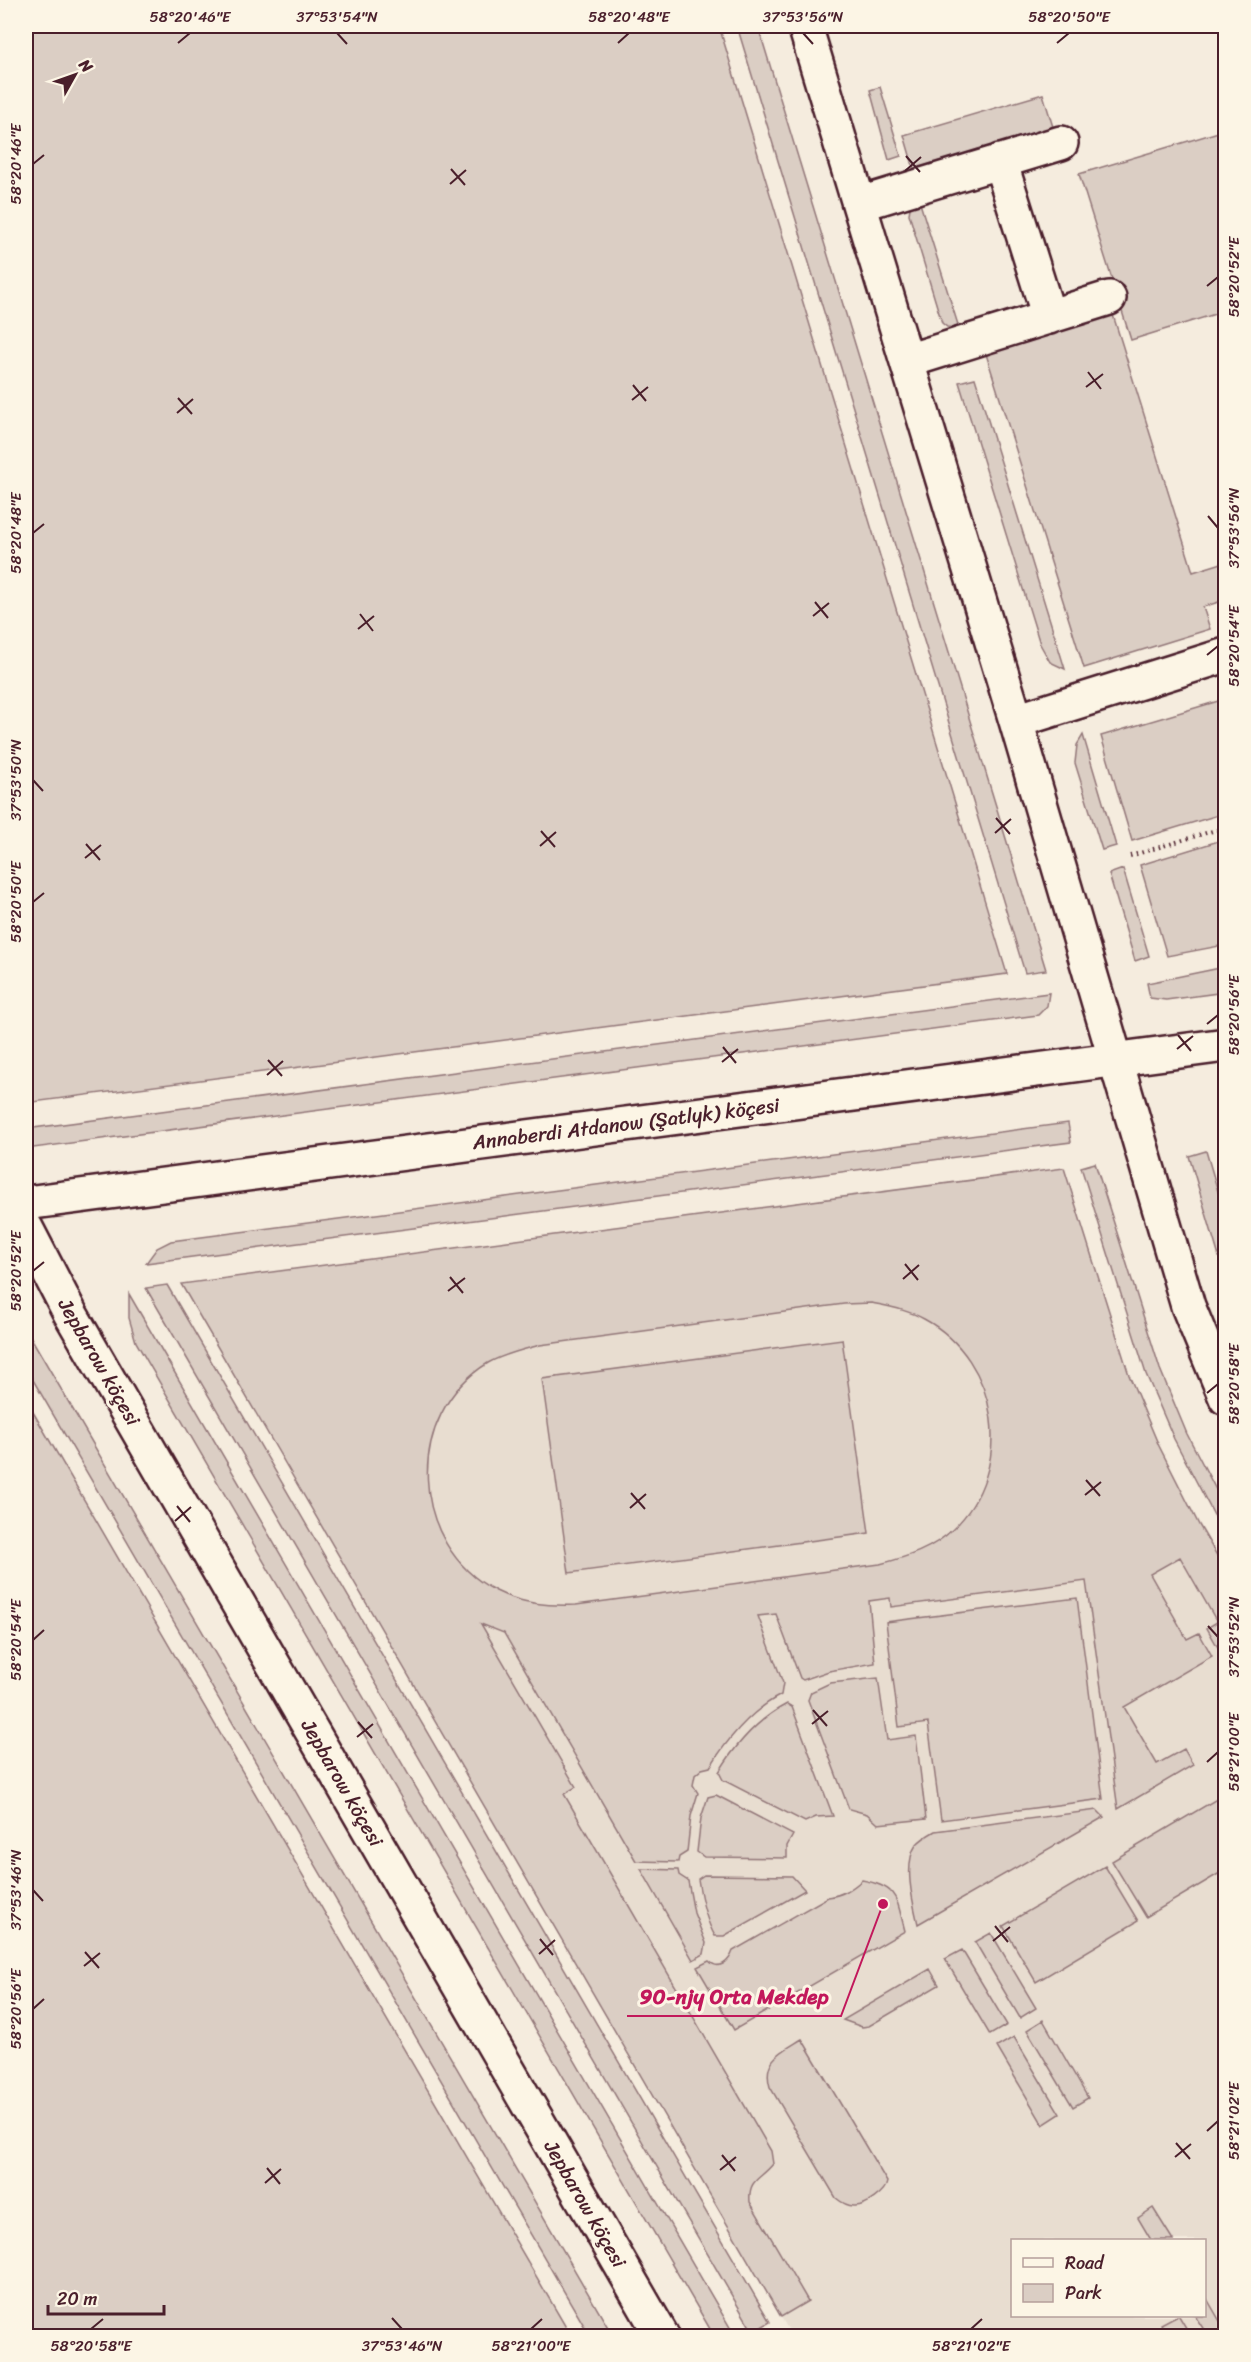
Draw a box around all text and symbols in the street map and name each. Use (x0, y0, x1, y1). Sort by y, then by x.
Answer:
text: 58°20'46"E (150, 4, 232, 30)
text: 37°53'54"N (296, 4, 378, 30)
text: 58°20'48"E (588, 4, 671, 30)
text: 37°53'56"N (763, 4, 844, 30)
text: 58°20'50"E (1028, 4, 1111, 30)
north arrow (45, 45, 105, 105)
text: N (71, 51, 101, 80)
text: 58°20'46"E (3, 122, 29, 204)
text: 58°20'52"E (1221, 235, 1247, 317)
text: 37°53'56"N (1221, 487, 1247, 568)
text: 58°20'48"E (3, 491, 29, 574)
text: 58°20'54"E (1221, 604, 1247, 687)
text: 37°53'50"N (3, 739, 29, 821)
text: 58°20'50"E (3, 860, 29, 943)
text: 58°20'56"E (1221, 973, 1247, 1055)
street label: Annaberdi Atdanow (Şatlyk) köçesi (470, 1088, 783, 1160)
text: 58°20'52"E (3, 1229, 29, 1311)
street label: Jepbarow köçesi (48, 1291, 151, 1434)
text: 58°20'58"E (1221, 1342, 1247, 1425)
text: 37°53'52"N (1221, 1596, 1247, 1677)
text: 58°20'54"E (3, 1598, 29, 1681)
text: 58°21'00"E (1221, 1711, 1247, 1791)
street label: Jepbarow köçesi (291, 1712, 394, 1855)
text: 37°53'46"N (3, 1849, 29, 1930)
text: 58°20'56"E (3, 1967, 29, 2049)
callout: 90-njy Orta Mekdep (627, 1977, 841, 2016)
text: 90-njy Orta Mekdep (639, 1978, 829, 2016)
text: 58°21'02"E (1221, 2080, 1247, 2160)
street label: Jepbarow köçesi (534, 2133, 637, 2276)
legend (1011, 2239, 1206, 2317)
text: Road (1065, 2247, 1105, 2279)
text: Park (1065, 2277, 1102, 2309)
scale bar (48, 2278, 164, 2316)
text: 20 m (57, 2283, 97, 2315)
text: 58°20'58"E (50, 2333, 133, 2359)
text: 37°53'46"N (362, 2333, 443, 2359)
text: 58°21'00"E (492, 2333, 572, 2359)
text: 58°21'02"E (932, 2333, 1012, 2359)

